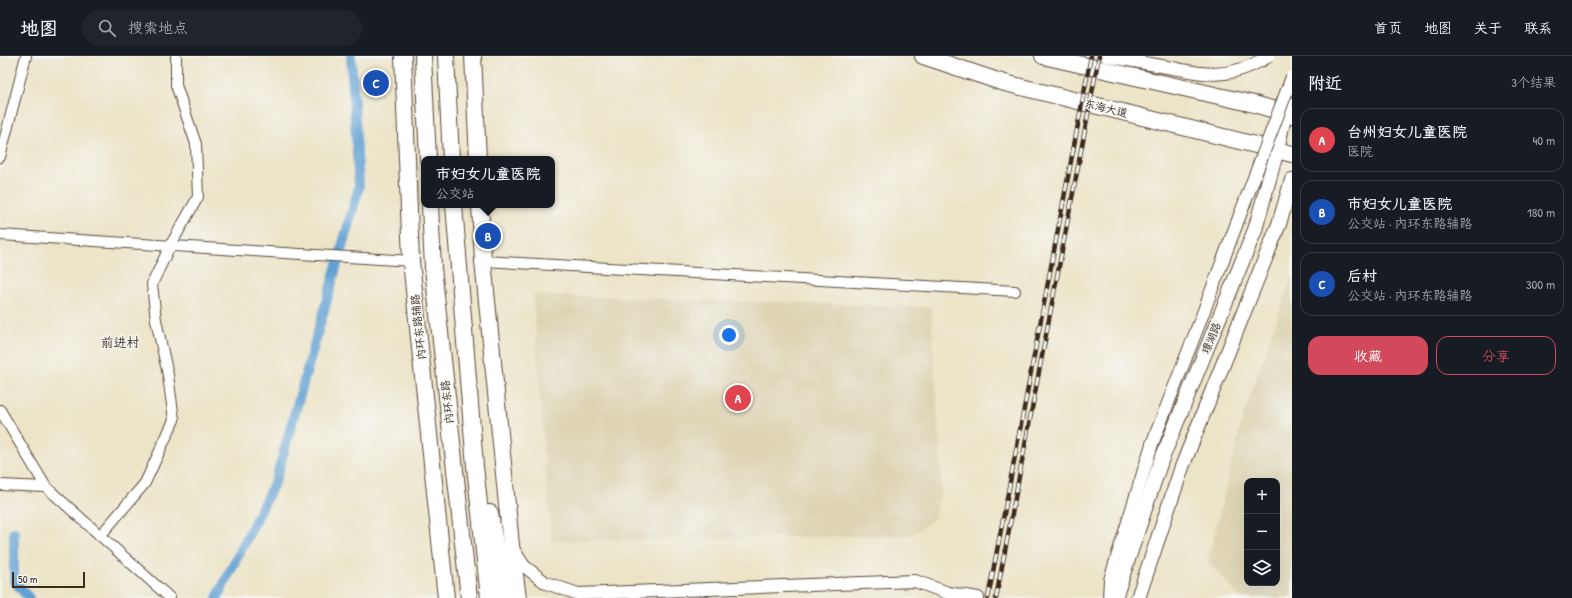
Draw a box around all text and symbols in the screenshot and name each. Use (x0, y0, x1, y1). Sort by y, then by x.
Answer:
search box (82, 10, 362, 46)
text: 地图 (20, 15, 58, 41)
icon: search (96, 17, 118, 39)
text: 搜索地点 (128, 17, 188, 38)
text: 首页 (1374, 18, 1402, 37)
text: 地图 (1424, 18, 1452, 37)
text: 关于 (1474, 18, 1502, 37)
text: 联系 (1524, 18, 1552, 37)
pin: C (363, 68, 389, 98)
text: 附近 (1308, 71, 1342, 94)
text: 3个结果 (1511, 73, 1556, 91)
street label: 东海大道 (1083, 96, 1129, 120)
text: 台州妇女儿童医院 (1347, 121, 1467, 142)
text: A (1319, 131, 1325, 149)
text: 40 m (1532, 131, 1555, 149)
text: 医院 (1347, 142, 1373, 160)
popup (421, 156, 555, 208)
text: 市妇女儿童医院 (435, 163, 541, 184)
text: 公交站 (435, 184, 475, 202)
text: 市妇女儿童医院 (1347, 193, 1452, 214)
text: B (1319, 203, 1325, 221)
text: 180 m (1527, 203, 1555, 221)
text: 公交站 · 内环东路辅路 (1347, 214, 1473, 232)
pin: B (475, 221, 501, 251)
text: 后村 (1347, 265, 1377, 286)
text: C (1318, 275, 1326, 293)
text: 300 m (1526, 275, 1555, 293)
text: 公交站 · 内环东路辅路 (1347, 286, 1473, 304)
street label: 内环东路辅路 (408, 293, 428, 361)
street label: 璟湖路 (1198, 320, 1224, 356)
your location (719, 325, 739, 345)
district label: 前进村 (100, 333, 140, 351)
button: 收藏 (1308, 336, 1428, 375)
button: 分享 (1436, 336, 1556, 375)
street label: 内环东路 (438, 379, 456, 425)
pin: A (725, 383, 751, 413)
map controls (1244, 478, 1280, 586)
button: + (1244, 478, 1280, 514)
button: − (1244, 514, 1280, 550)
button: layers (1244, 550, 1280, 586)
scale bar (12, 570, 85, 589)
text: 50 m (18, 572, 38, 586)

